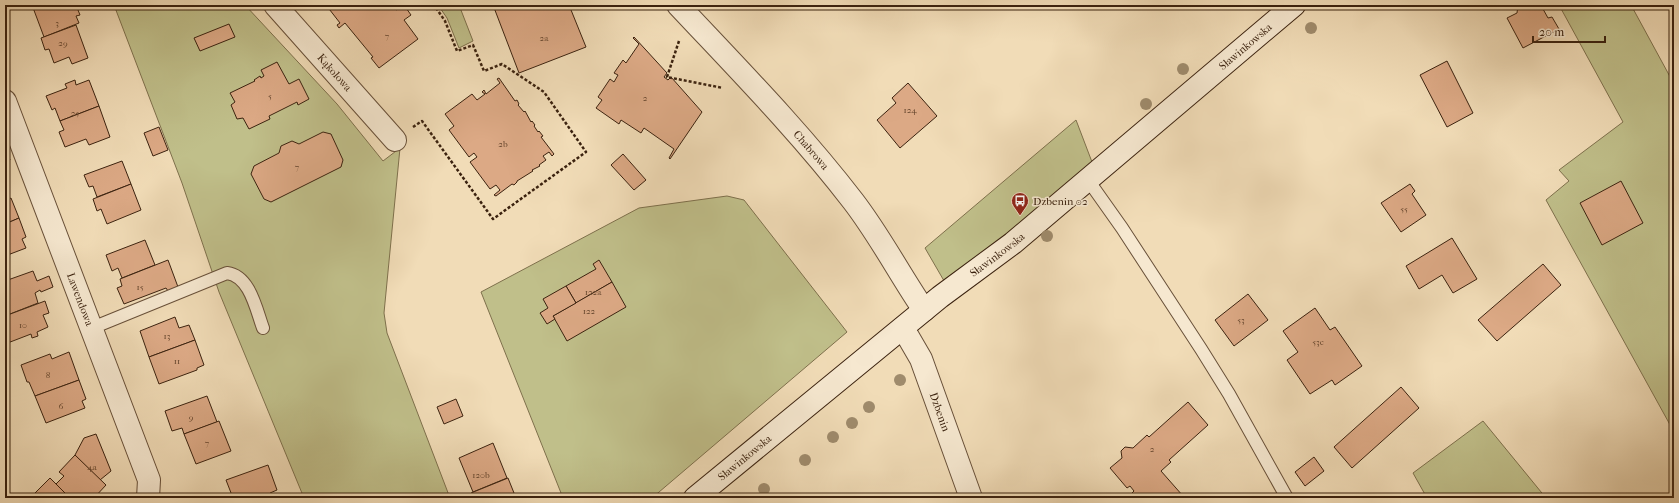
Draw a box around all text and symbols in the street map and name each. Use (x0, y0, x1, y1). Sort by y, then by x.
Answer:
house number: 3 (55, 18, 59, 28)
scale bar (1533, 18, 1605, 44)
street label: Sławinkowska (1216, 20, 1275, 72)
text: 20 m (1539, 25, 1564, 39)
house number: 7 (385, 31, 390, 41)
house number: 2a (540, 33, 549, 43)
house number: 29 (58, 38, 68, 48)
street label: Kąkolowa (315, 51, 355, 94)
house number: 5 (268, 91, 272, 101)
house number: 2 (643, 93, 648, 103)
house number: 124 (903, 105, 917, 115)
house number: 25 (71, 108, 79, 118)
street label: Chabrowa (791, 128, 832, 173)
house number: 2b (498, 139, 508, 149)
house number: 7 (295, 162, 300, 172)
bus stop icon: Dzbenin 02 (1010, 191, 1030, 216)
place label: Dzbenin 02 (1033, 195, 1088, 208)
house number: 55 (1400, 204, 1408, 214)
street label: Sławinkowska (967, 229, 1028, 279)
street label: Lawendowa (64, 271, 97, 328)
house number: 15 (136, 282, 144, 292)
house number: 122a (585, 287, 602, 297)
house number: 122 (583, 306, 596, 316)
house number: 53 (1237, 315, 1245, 325)
house number: 10 (19, 320, 27, 330)
house number: 13 (164, 331, 171, 341)
house number: 53c (1312, 337, 1324, 347)
house number: 11 (174, 356, 180, 366)
house number: 8 (46, 370, 51, 380)
street label: Dzbenin (927, 391, 953, 434)
house number: 6 (59, 401, 64, 411)
house number: 9 (189, 412, 194, 422)
street label: Sławinkowska (715, 431, 775, 483)
house number: 7 (205, 438, 210, 448)
house number: 2 (1150, 444, 1155, 454)
house number: 4a (87, 462, 98, 472)
house number: 120b (472, 470, 490, 480)

